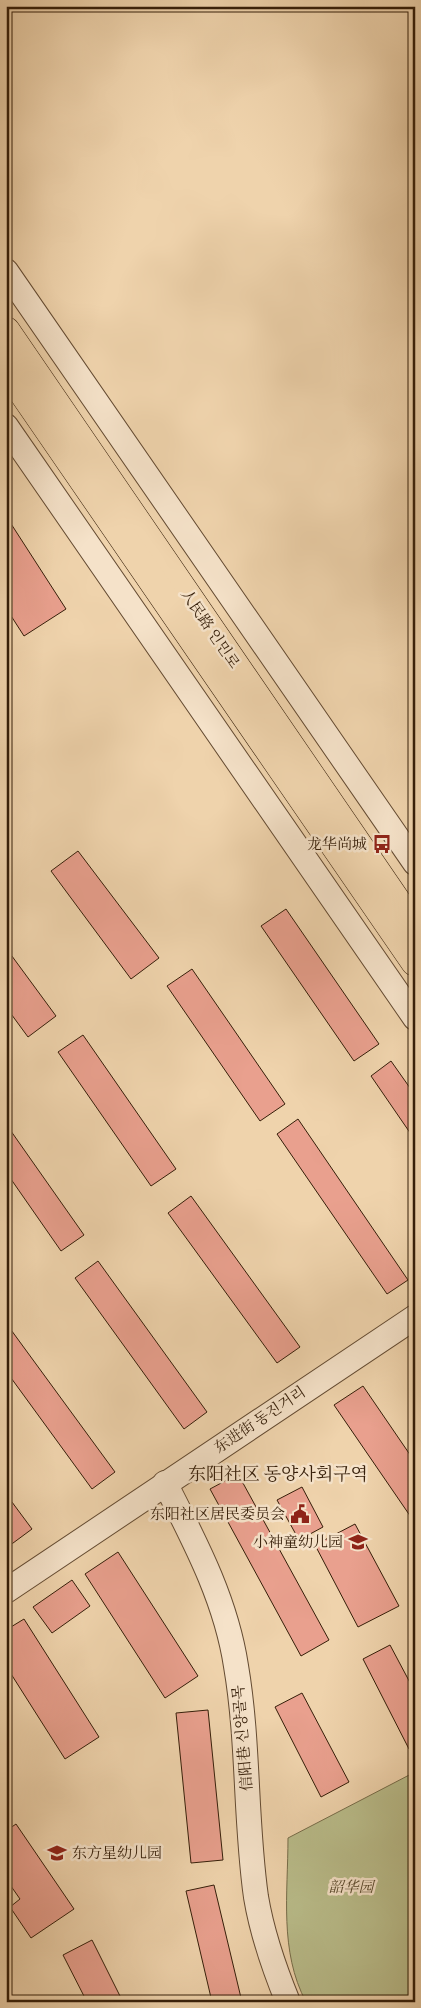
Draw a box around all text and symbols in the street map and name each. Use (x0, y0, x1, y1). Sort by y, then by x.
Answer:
street label: 人民路 인민로 (177, 586, 244, 673)
bus stop icon: 龙华尚城 (371, 833, 393, 855)
place label: 龙华尚城 (307, 835, 367, 854)
street label: 东进街 동진거리 (211, 1382, 309, 1458)
district label: 东阳社区 동양사회구역 (188, 1463, 368, 1486)
public building icon: 东阳社区居民委员会 (289, 1503, 311, 1525)
place label: 东阳社区居民委员会 (150, 1505, 285, 1524)
school or university icon: 小神童幼儿园 (347, 1531, 369, 1553)
place label: 小神童幼儿园 (253, 1533, 343, 1552)
street label: 信阳巷 신양골목 (229, 1684, 257, 1792)
school or university icon: 东方星幼儿园 (46, 1842, 68, 1864)
place label: 东方星幼儿园 (72, 1844, 162, 1863)
park label: 韶华园 (328, 1878, 375, 1897)

